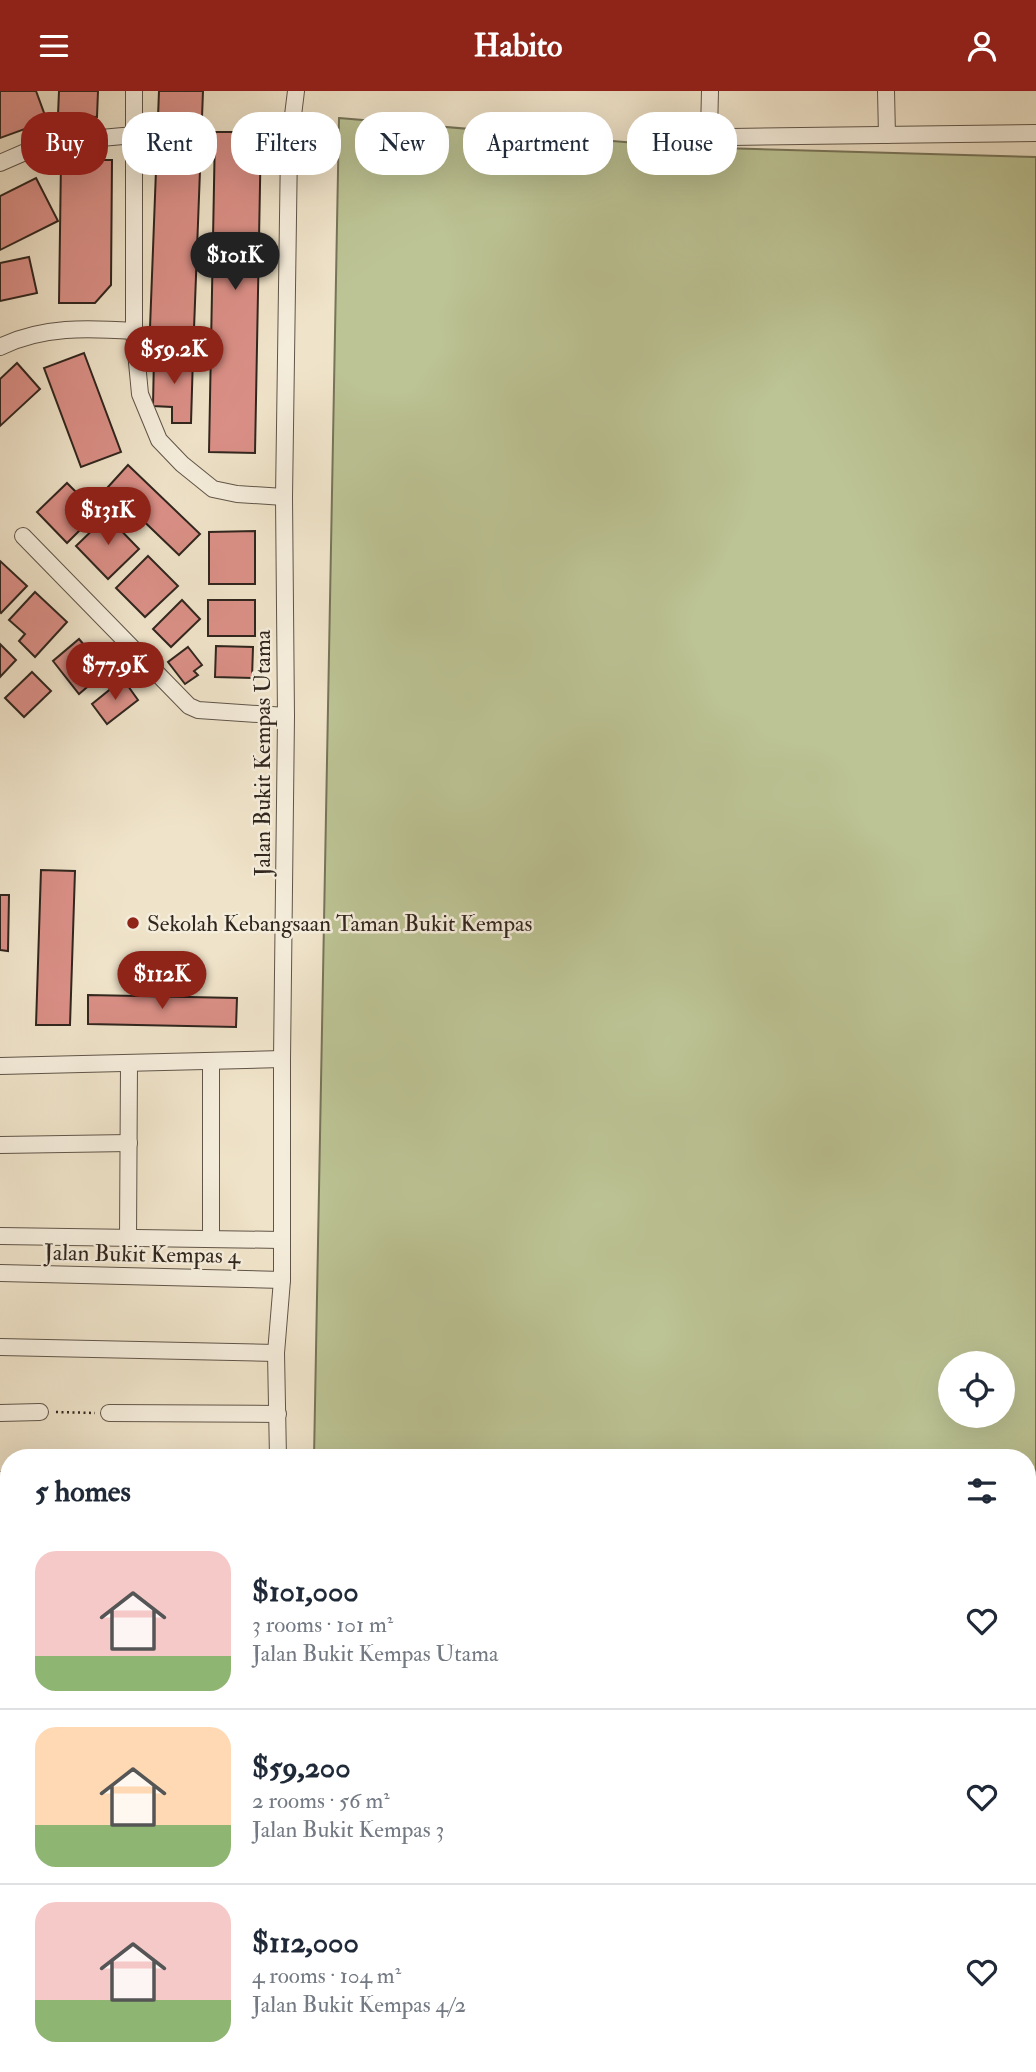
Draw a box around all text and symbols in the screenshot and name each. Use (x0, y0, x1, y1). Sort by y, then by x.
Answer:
text: Habito (474, 26, 562, 66)
icon: menu (35, 27, 73, 65)
icon: person (963, 27, 1001, 65)
chip: Buy (21, 112, 108, 175)
chip: Rent (122, 112, 217, 175)
chip: Filters (231, 112, 341, 175)
chip: New (355, 112, 449, 175)
chip: Apartment (463, 112, 613, 175)
chip: House (627, 112, 737, 175)
pin: $101K (186, 233, 284, 292)
text: $101K (206, 240, 264, 269)
pin: $59.2K (117, 327, 231, 386)
text: $59.2K (140, 334, 208, 363)
pin: $131K (59, 487, 157, 547)
text: $131K (81, 495, 135, 524)
street label: Jalan Bukit Kempas Utama (248, 629, 278, 877)
pin: $77.9K (58, 643, 172, 702)
text: $77.9K (82, 650, 148, 679)
place label: Sekolah Kebangsaan Taman Bukit Kempas (147, 909, 532, 939)
marker: Sekolah Kebangsaan Taman Bukit Kempas (125, 915, 141, 931)
pin: $112K (113, 951, 211, 1011)
text: $112K (133, 959, 191, 988)
street label: Jalan Bukit Kempas 4 (43, 1238, 242, 1271)
map controls (938, 1351, 1015, 1428)
button: locate (938, 1351, 1015, 1428)
icon: filters (963, 1472, 1001, 1510)
text: 5 homes (35, 1473, 131, 1510)
text: $101,000 (252, 1573, 359, 1610)
icon: home (91, 1579, 175, 1663)
icon: heart (963, 1602, 1001, 1640)
text: 3 rooms · 101 m² (252, 1610, 393, 1639)
text: Jalan Bukit Kempas Utama (252, 1639, 499, 1668)
text: $59,200 (252, 1749, 351, 1786)
icon: home (91, 1755, 175, 1839)
icon: heart (963, 1778, 1001, 1816)
text: 2 rooms · 56 m² (252, 1786, 390, 1815)
text: Jalan Bukit Kempas 3 (252, 1815, 444, 1844)
text: $112,000 (252, 1924, 359, 1961)
icon: home (91, 1930, 175, 2014)
icon: heart (963, 1953, 1001, 1991)
text: 4 rooms · 104 m² (252, 1961, 401, 1990)
text: Jalan Bukit Kempas 4/2 (252, 1990, 466, 2019)

